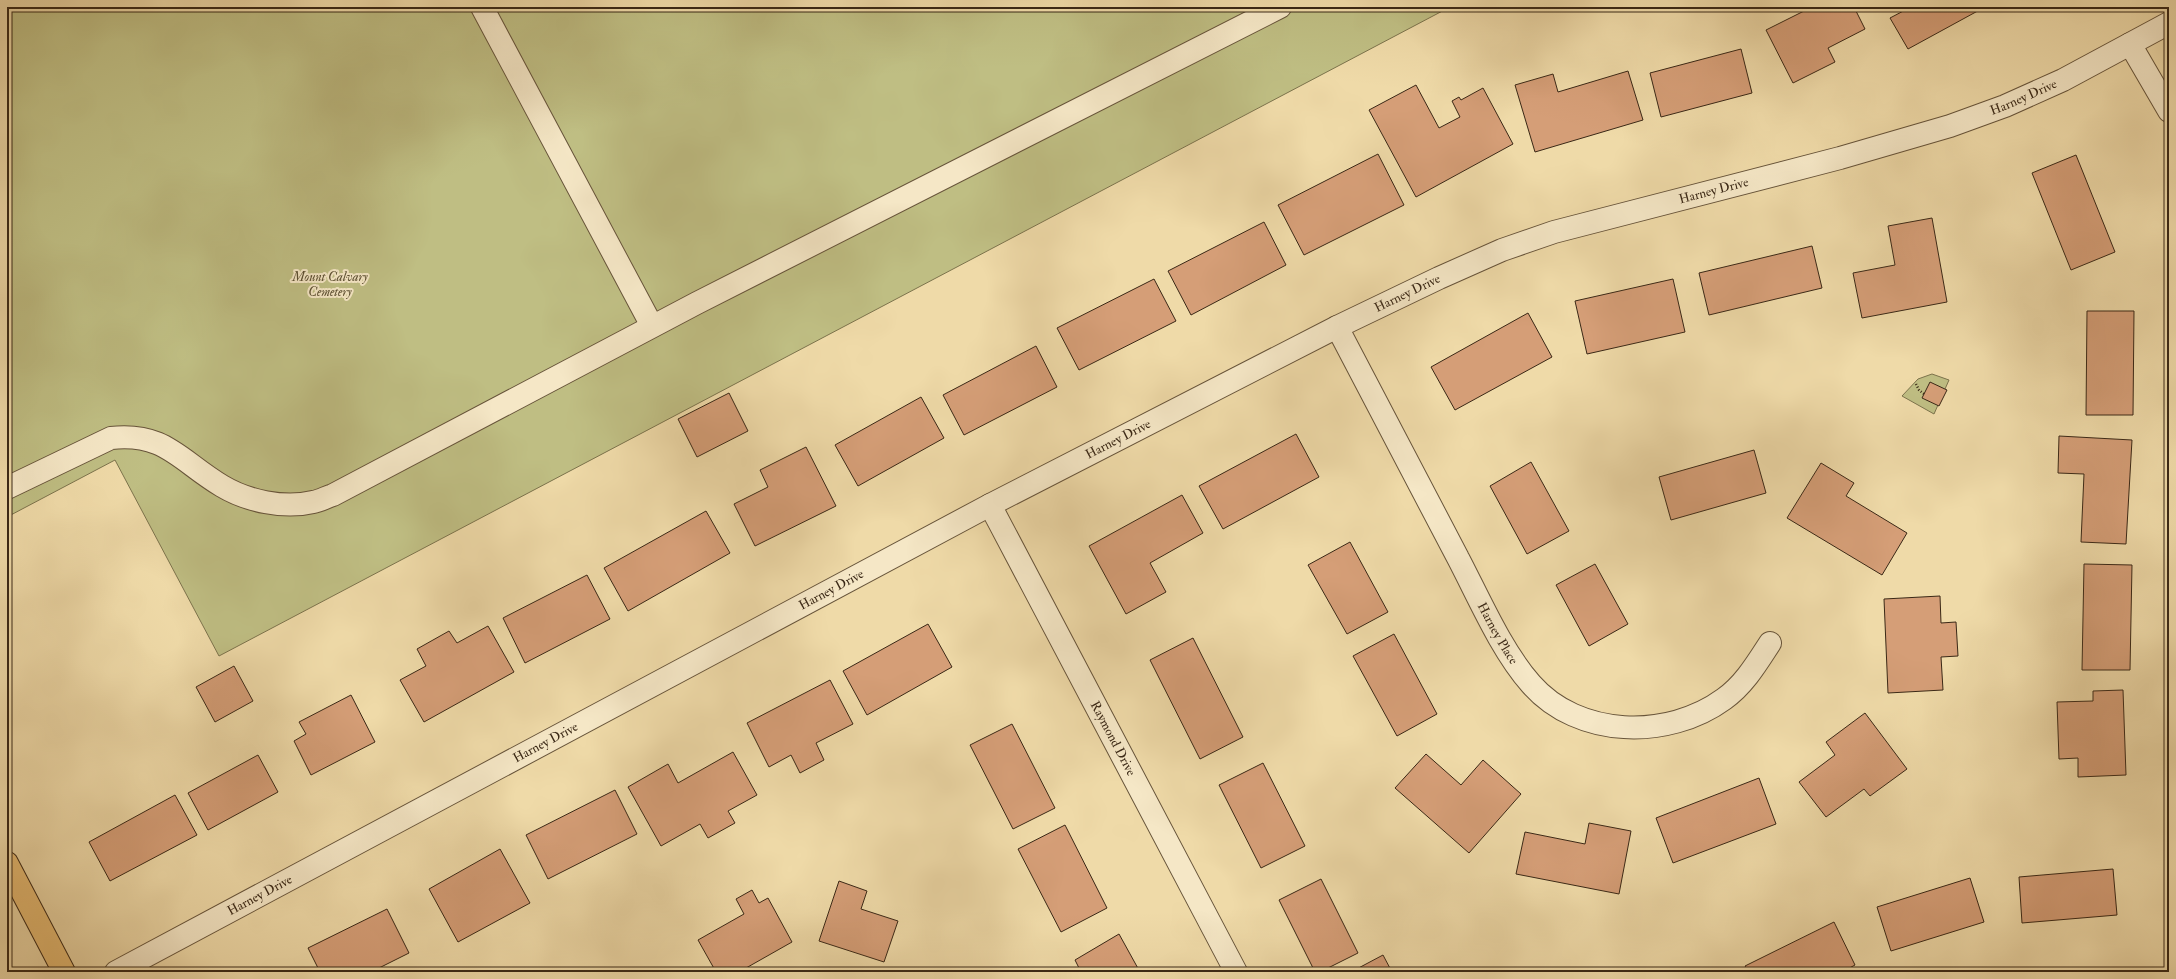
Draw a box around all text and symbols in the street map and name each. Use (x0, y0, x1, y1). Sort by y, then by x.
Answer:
street label: Harney Drive (1988, 76, 2060, 119)
street label: Harney Drive (1677, 174, 1751, 207)
park label: Mount Calvary Cemetery (291, 269, 368, 300)
street label: Harney Drive (1372, 270, 1443, 316)
street label: Harney Drive (1083, 416, 1154, 463)
street label: Harney Drive (796, 566, 867, 614)
street label: Harney Place (1474, 600, 1522, 668)
street label: Raymond Drive (1087, 698, 1140, 779)
street label: Harney Drive (510, 718, 581, 766)
street label: Harney Drive (225, 871, 295, 919)

